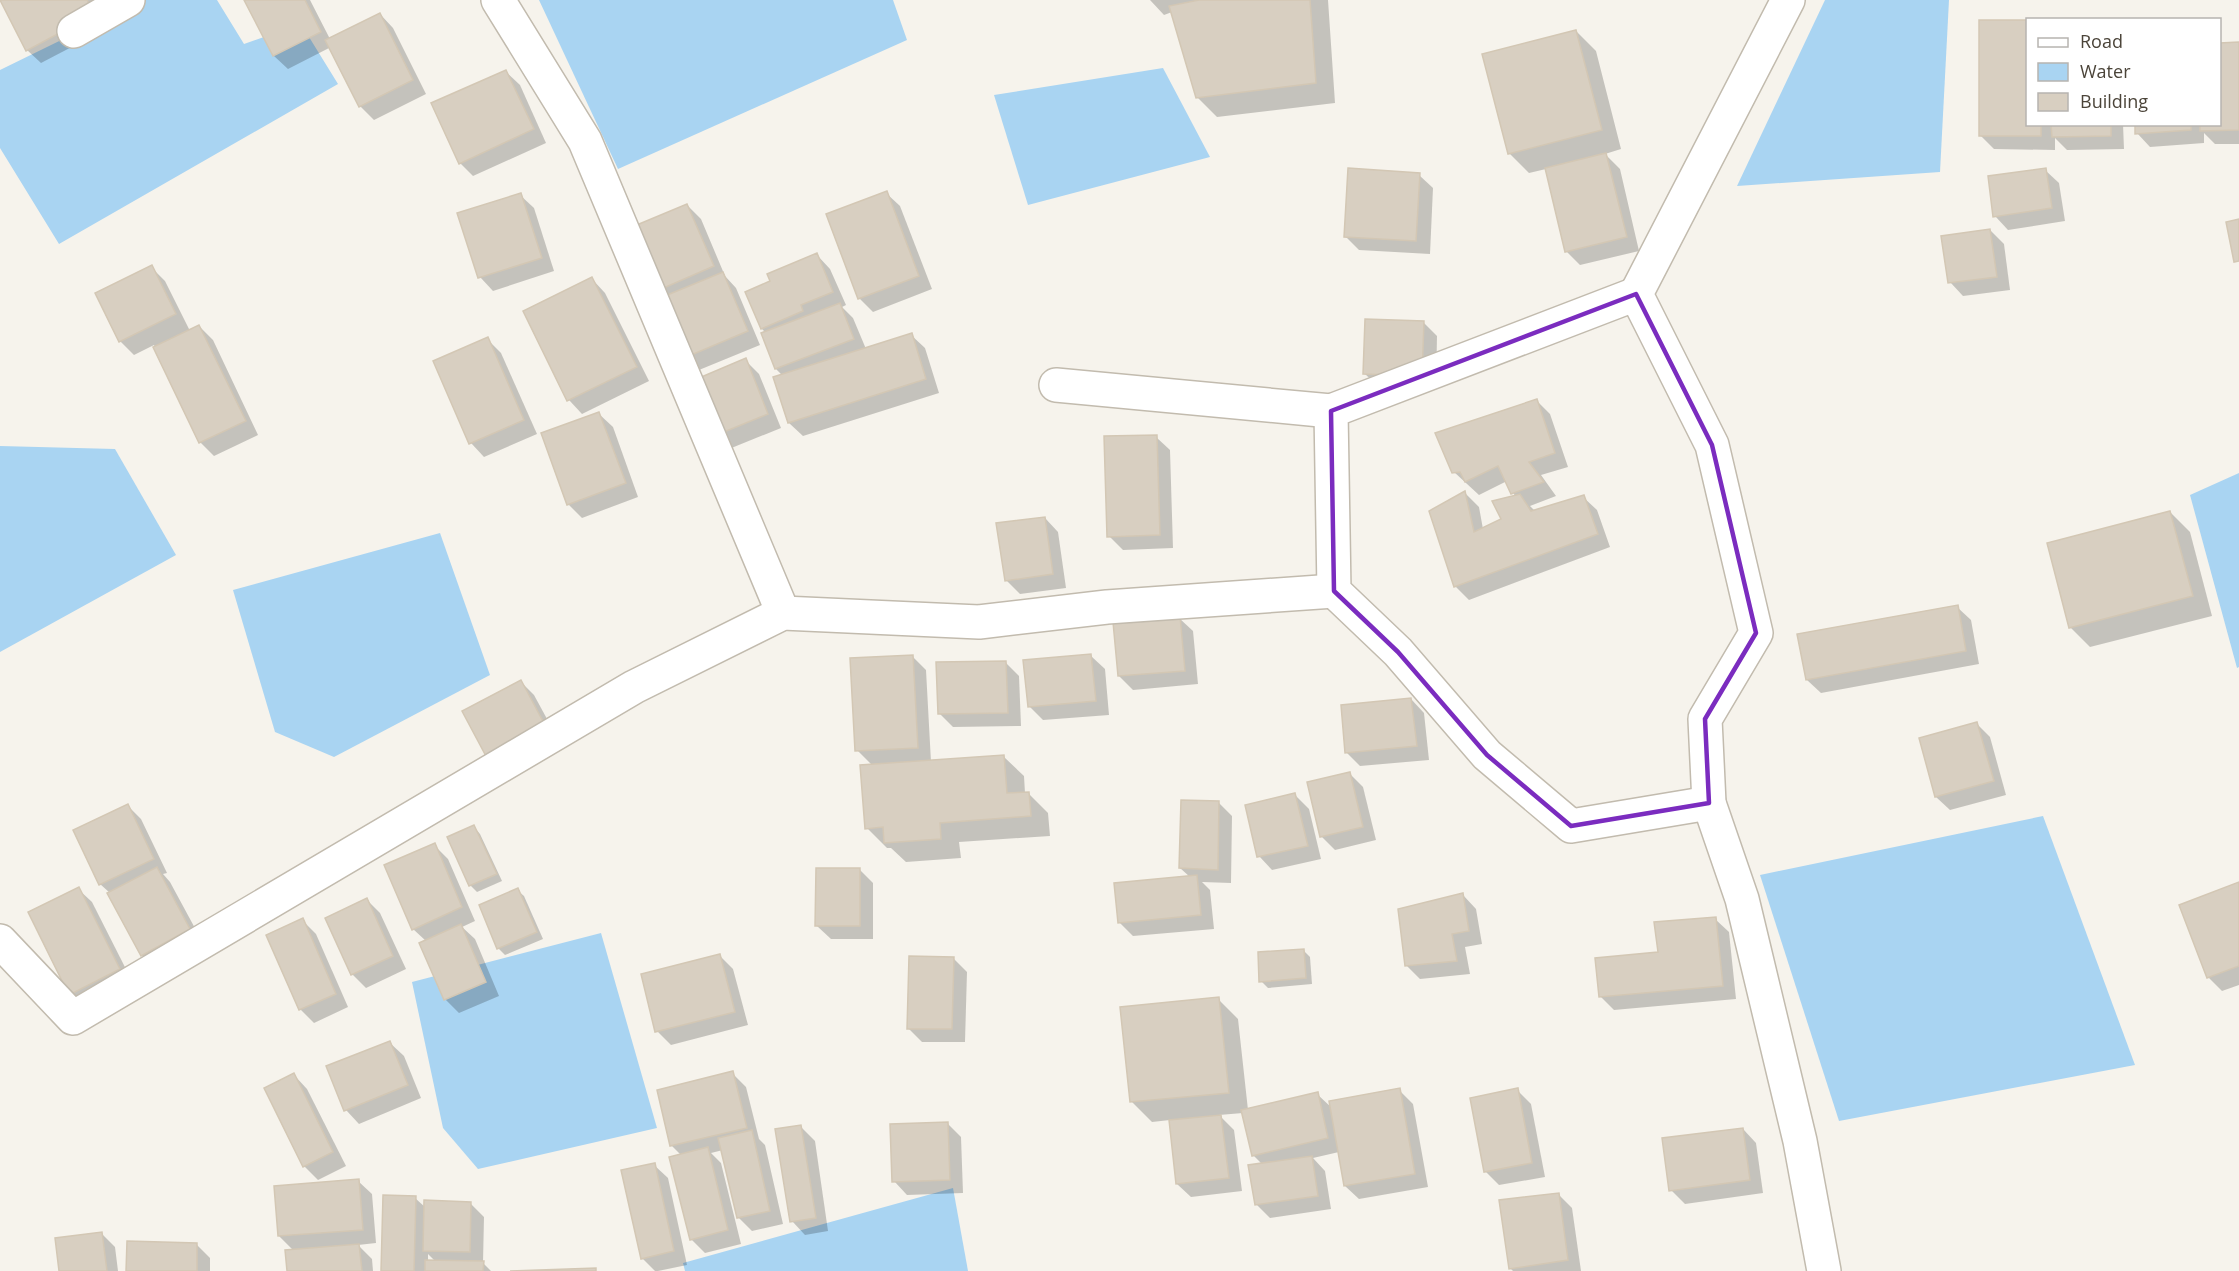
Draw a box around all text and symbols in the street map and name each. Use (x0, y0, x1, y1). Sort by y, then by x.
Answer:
legend (2026, 18, 2221, 126)
text: Road (2080, 29, 2123, 53)
text: Water (2080, 59, 2131, 83)
text: Building (2080, 89, 2148, 113)

